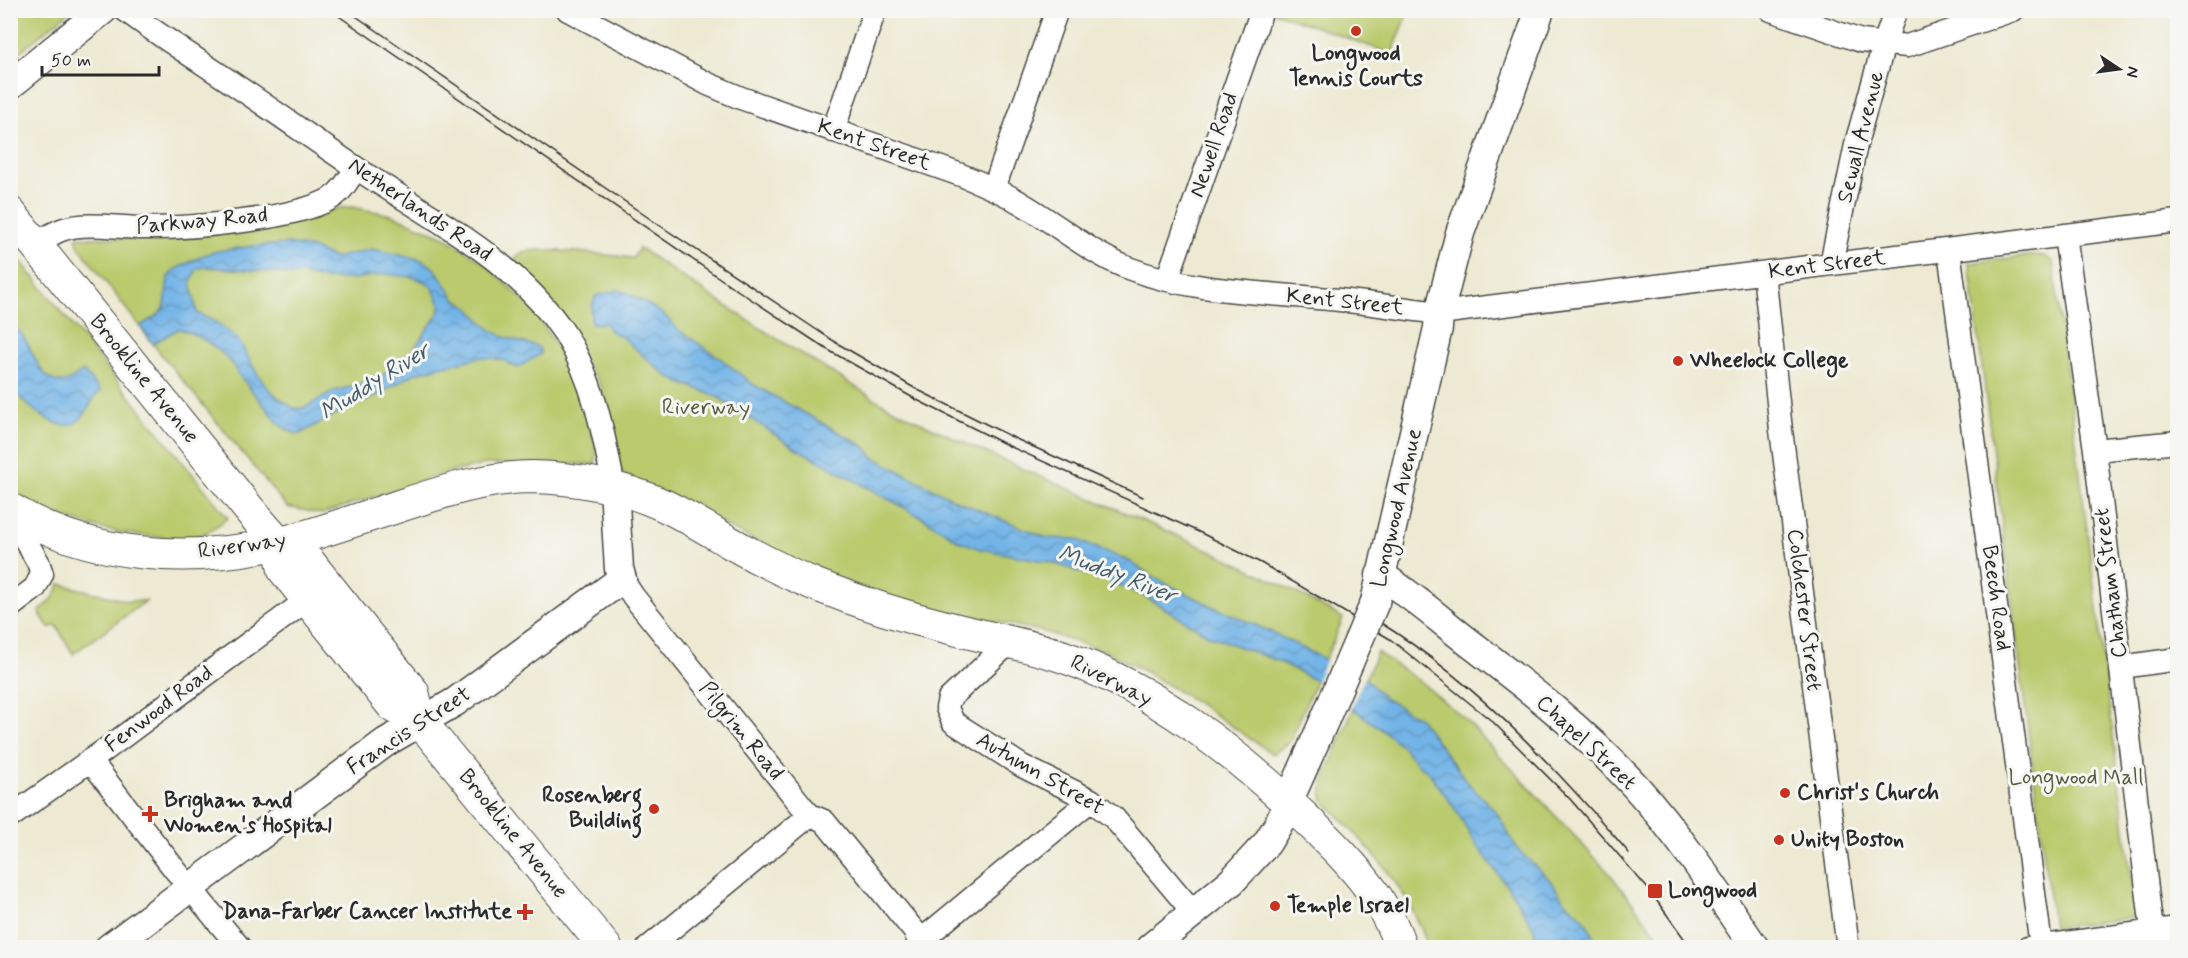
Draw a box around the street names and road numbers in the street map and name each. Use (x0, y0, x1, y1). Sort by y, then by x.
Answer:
street label: Sewall Avenue (1831, 68, 1891, 206)
street label: Newell Road (1183, 89, 1245, 201)
street label: Kent Street (814, 113, 934, 177)
street label: Netherlands Road (343, 151, 497, 269)
street label: Parkway Road (135, 201, 269, 241)
street label: Kent Street (1767, 244, 1887, 286)
street label: Kent Street (1285, 282, 1405, 322)
street label: Brookline Avenue (83, 308, 205, 450)
street label: Longwood Avenue (1365, 425, 1432, 591)
street label: Chatham Street (2088, 506, 2134, 660)
street label: Riverway (196, 526, 288, 566)
street label: Colchester Street (1780, 527, 1828, 693)
street label: Beech Road (1975, 543, 2017, 653)
street label: Riverway (1065, 648, 1157, 714)
street label: Fenwood Road (99, 659, 219, 759)
street label: Pilgrim Road (690, 676, 790, 788)
street label: Francis Street (342, 680, 476, 782)
street label: Chapel Street (1530, 689, 1642, 797)
street label: Autumn Street (971, 726, 1109, 822)
street label: Brookline Avenue (452, 763, 574, 905)

